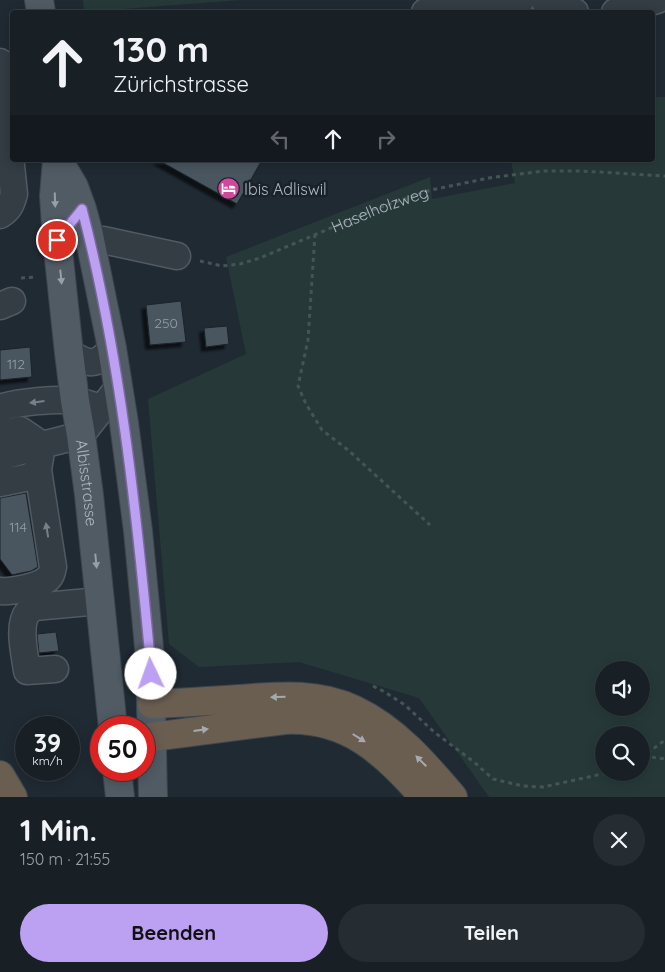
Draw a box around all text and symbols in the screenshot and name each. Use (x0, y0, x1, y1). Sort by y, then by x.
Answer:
text: 130 m (113, 27, 209, 71)
icon: ahead (30, 30, 95, 95)
text: Zürichstrasse (113, 70, 249, 98)
icon: left (266, 125, 294, 153)
icon: ahead (319, 125, 347, 153)
icon: right (372, 125, 400, 153)
hotel icon: Ibis Adliswil (216, 177, 240, 201)
place label: Ibis Adliswil (244, 179, 327, 199)
street label: Haselholzweg (328, 182, 431, 237)
one-way arrow (51, 192, 59, 208)
pin (36, 219, 78, 261)
icon: arrive (43, 226, 71, 254)
one-way arrow (57, 269, 65, 285)
house number: 250 (154, 314, 178, 332)
house number: 112 (7, 355, 25, 373)
one-way arrow (29, 398, 45, 406)
street label: Albisstrasse (72, 438, 102, 527)
house number: 114 (9, 518, 27, 536)
one-way arrow (43, 521, 51, 537)
one-way arrow (92, 553, 100, 569)
position arrow (124, 647, 176, 699)
map controls (595, 661, 650, 781)
button: sound (595, 661, 650, 716)
one-way arrow (270, 693, 286, 701)
speed limit sign: 50 (90, 716, 155, 781)
one-way arrow (193, 726, 209, 734)
button: search (595, 726, 650, 781)
text: 39 (34, 727, 61, 758)
one-way arrow (352, 733, 366, 742)
text: km/h (32, 753, 63, 768)
one-way arrow (415, 755, 427, 767)
text: 1 Min. (20, 811, 97, 849)
button: close (593, 814, 645, 866)
text: 150 m · 21:55 (20, 849, 110, 869)
button: Beenden (20, 904, 328, 962)
button: Teilen (338, 904, 645, 962)

